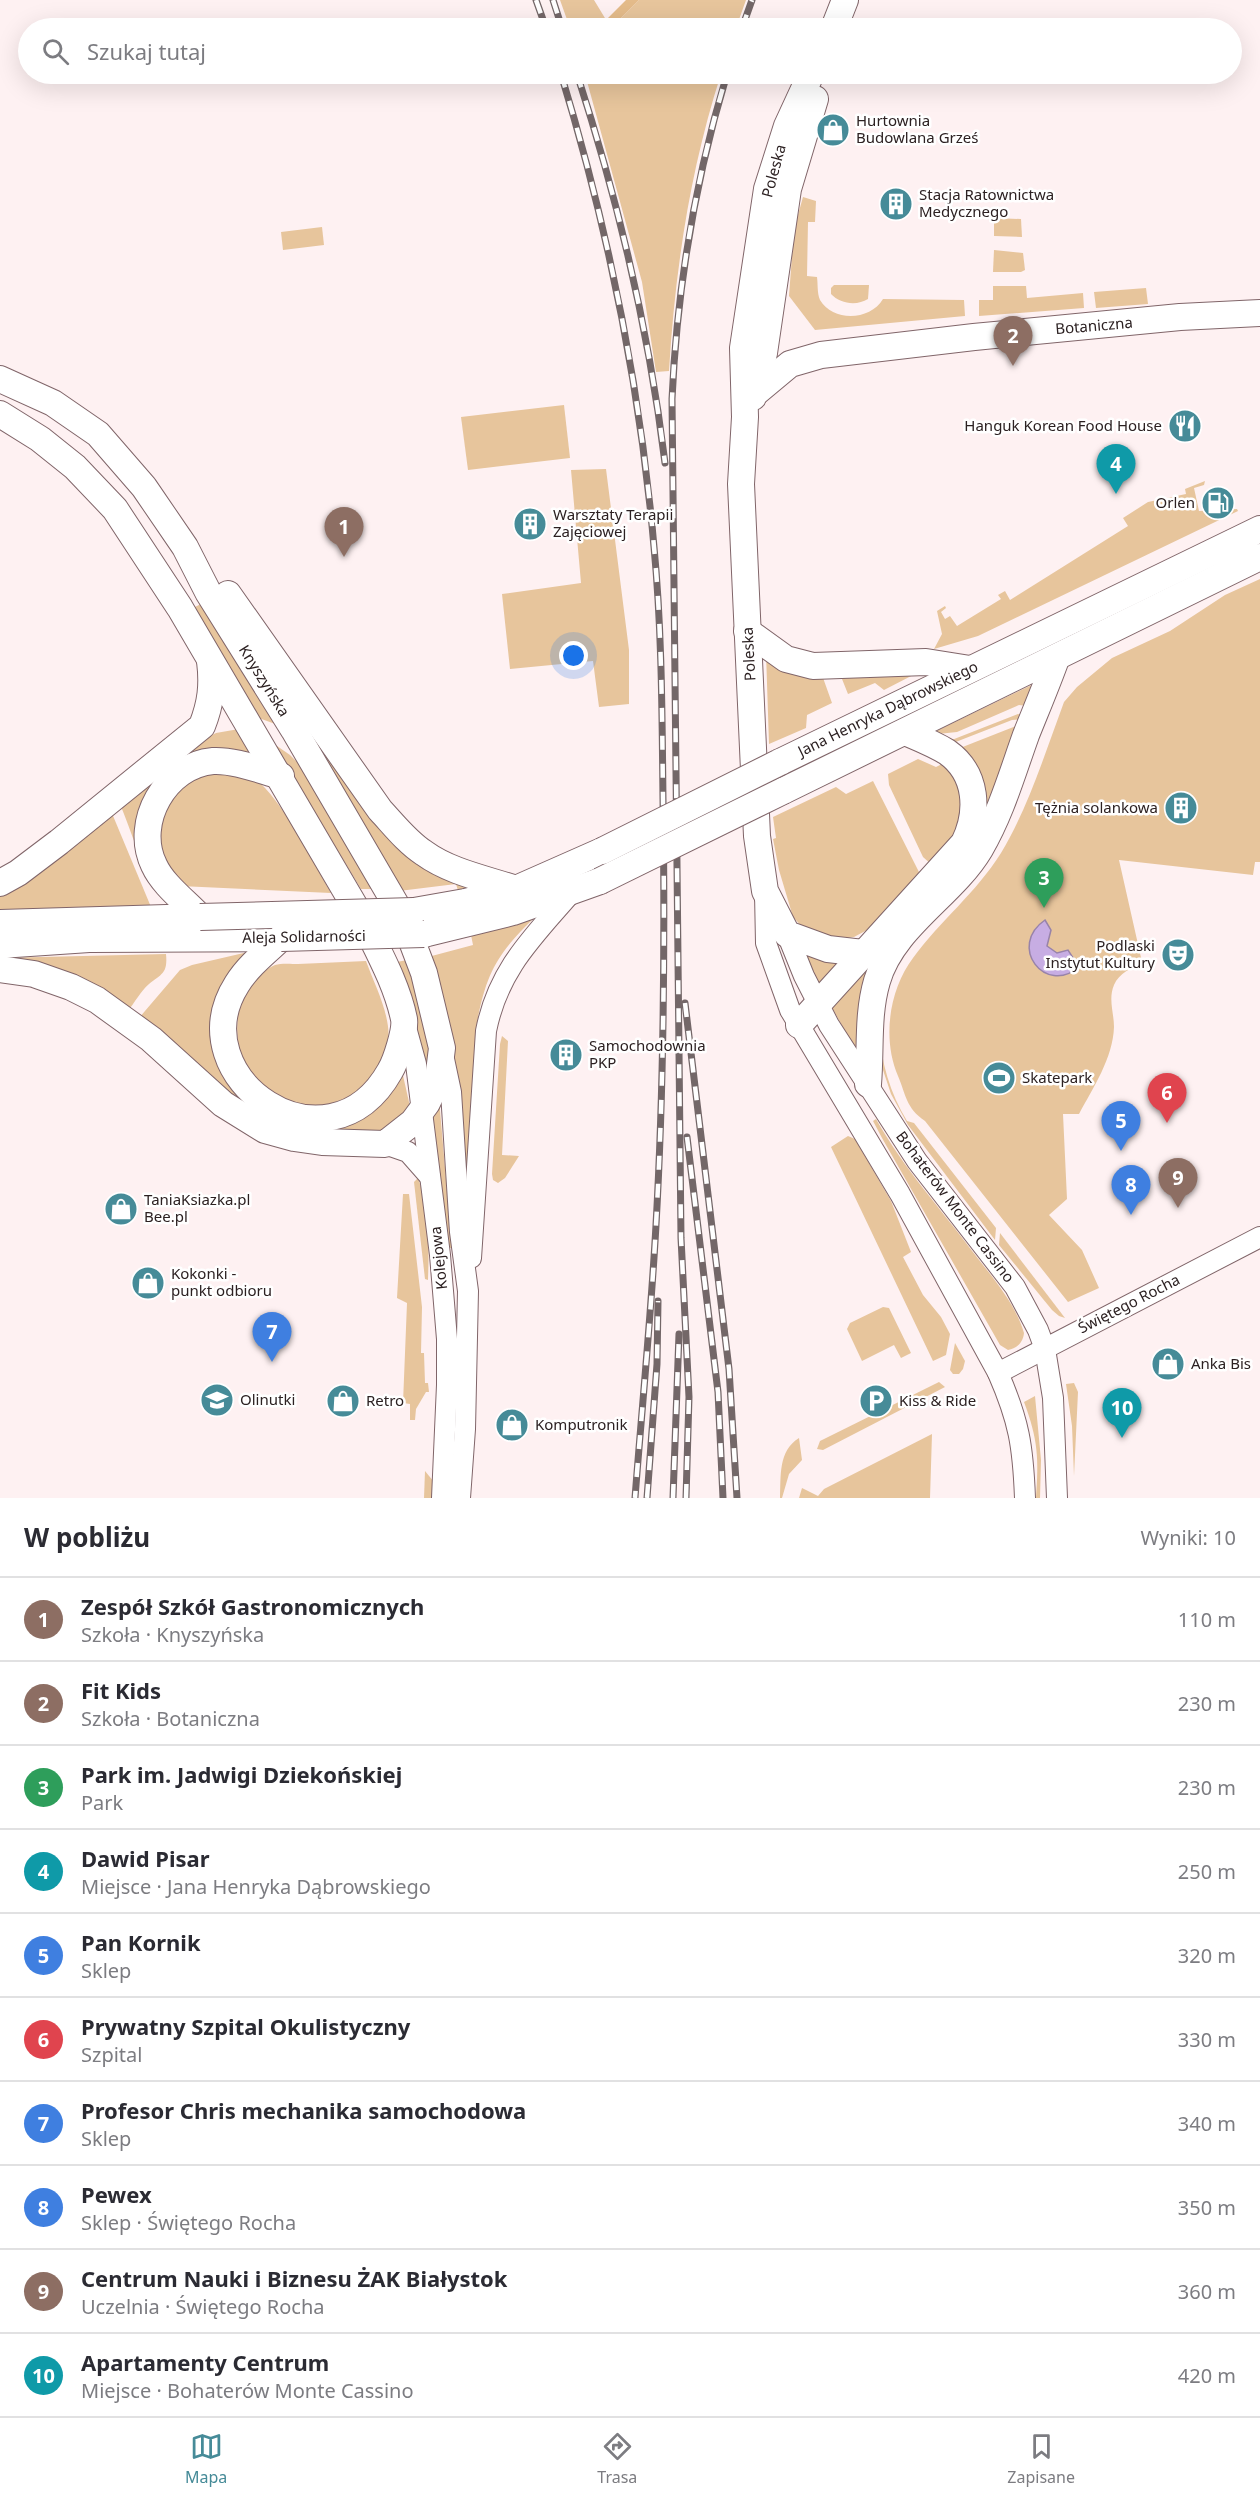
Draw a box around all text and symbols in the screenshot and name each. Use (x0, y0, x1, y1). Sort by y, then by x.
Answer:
search box (18, 18, 1242, 84)
icon: search (39, 35, 72, 68)
text: Szukaj tutaj (87, 36, 206, 66)
place label: Hurtownia Budowlana Grześ (856, 110, 979, 147)
shop icon: Hurtownia Budowlana Grześ (815, 112, 851, 148)
street label: Poleska (756, 142, 790, 199)
place label: Stacja Ratownictwa Medycznego (919, 184, 1054, 221)
building icon: Stacja Ratownictwa Medycznego (878, 186, 914, 222)
street label: Botaniczna (1054, 312, 1134, 338)
pin: 2 (994, 316, 1032, 366)
restaurant icon: Hanguk Korean Food House (1167, 408, 1203, 444)
place label: Hanguk Korean Food House (964, 415, 1162, 435)
pin: 4 (1096, 444, 1136, 494)
fuel station icon: Orlen (1200, 485, 1236, 521)
place label: Orlen (1155, 492, 1195, 512)
place label: Warsztaty Terapii Zajęciowej (553, 504, 673, 541)
building icon: Warsztaty Terapii Zajęciowej (512, 506, 548, 542)
pin: 1 (324, 508, 364, 557)
street label: Poleska (737, 627, 759, 682)
street label: Knyszyńska (235, 641, 295, 720)
your location (559, 641, 588, 670)
street label: Jana Henryka Dąbrowskiego (792, 656, 981, 761)
building icon: Tężnia solankowa (1163, 790, 1199, 826)
place label: Tężnia solankowa (1035, 797, 1158, 817)
pin: 3 (1024, 858, 1064, 908)
street label: Aleja Solidarności (242, 925, 366, 947)
place label: Podlaski Instytut Kultury (1045, 935, 1155, 972)
theatre icon: Podlaski Instytut Kultury (1160, 937, 1196, 973)
place label: Samochodownia PKP (589, 1035, 706, 1072)
building icon: Samochodownia PKP (548, 1037, 584, 1073)
sports icon: Skatepark (981, 1060, 1017, 1096)
place label: Skatepark (1022, 1067, 1092, 1087)
pin: 6 (1148, 1074, 1186, 1123)
pin: 5 (1102, 1102, 1140, 1151)
street label: Bohaterów Monte Cassino (892, 1127, 1019, 1286)
pin: 9 (1158, 1158, 1198, 1208)
pin: 8 (1112, 1166, 1150, 1215)
place label: TaniaKsiazka.pl Bee.pl (144, 1189, 250, 1226)
shop icon: TaniaKsiazka.pl Bee.pl (103, 1191, 139, 1227)
street label: Kolejowa (425, 1225, 451, 1291)
place label: Kokonki - punkt odbioru (171, 1263, 272, 1300)
shop icon: Kokonki - punkt odbioru (130, 1265, 166, 1301)
street label: Świętego Rocha (1074, 1269, 1183, 1337)
pin: 7 (252, 1312, 292, 1362)
shop icon: Anka Bis (1150, 1346, 1186, 1382)
place label: Anka Bis (1191, 1353, 1251, 1373)
school or university icon: Olinutki (199, 1382, 235, 1418)
shop icon: Retro (325, 1383, 361, 1419)
parking icon: Kiss & Ride (858, 1383, 894, 1419)
pin: 10 (1102, 1388, 1142, 1438)
place label: Olinutki (240, 1389, 295, 1409)
place label: Retro (366, 1390, 404, 1410)
place label: Kiss & Ride (899, 1390, 976, 1410)
shop icon: Komputronik (494, 1407, 530, 1443)
place label: Komputronik (535, 1414, 627, 1434)
text: W pobliżu (24, 1519, 150, 1555)
text: Wyniki: 10 (1140, 1524, 1236, 1551)
text: Zespół Szkół Gastronomicznych (81, 1591, 424, 1621)
text: 1 (38, 1606, 49, 1633)
text: 110 m (1178, 1606, 1236, 1633)
text: Szkoła · Knyszyńska (81, 1621, 264, 1648)
text: Fit Kids (81, 1675, 161, 1705)
text: 2 (38, 1690, 49, 1717)
text: 230 m (1178, 1690, 1236, 1717)
text: Szkoła · Botaniczna (81, 1705, 260, 1732)
text: Park im. Jadwigi Dziekońskiej (81, 1759, 402, 1789)
text: 3 (38, 1774, 49, 1801)
text: 230 m (1178, 1774, 1236, 1801)
text: Park (81, 1789, 123, 1816)
text: Dawid Pisar (81, 1843, 210, 1873)
text: 4 (38, 1858, 49, 1885)
text: 250 m (1178, 1858, 1236, 1885)
text: Miejsce · Jana Henryka Dąbrowskiego (81, 1873, 431, 1900)
text: Pan Kornik (81, 1927, 201, 1957)
text: 5 (38, 1942, 49, 1969)
text: 320 m (1178, 1942, 1236, 1969)
text: Sklep (81, 1957, 131, 1984)
text: Prywatny Szpital Okulistyczny (81, 2011, 410, 2041)
text: 6 (38, 2026, 49, 2053)
text: 330 m (1178, 2026, 1236, 2053)
text: Szpital (81, 2041, 142, 2068)
text: Profesor Chris mechanika samochodowa (81, 2095, 526, 2125)
text: 7 (38, 2110, 49, 2137)
text: 340 m (1178, 2110, 1236, 2137)
text: Sklep (81, 2125, 131, 2152)
text: Pewex (81, 2179, 152, 2209)
text: 8 (38, 2194, 49, 2221)
text: 350 m (1178, 2194, 1236, 2221)
text: Sklep · Świętego Rocha (81, 2209, 296, 2236)
text: Centrum Nauki i Biznesu ŻAK Białystok (81, 2263, 508, 2293)
text: 9 (38, 2278, 49, 2305)
text: 360 m (1178, 2278, 1236, 2305)
text: Uczelnia · Świętego Rocha (81, 2293, 325, 2320)
text: Apartamenty Centrum (81, 2347, 329, 2377)
text: 10 (32, 2362, 55, 2389)
text: 420 m (1178, 2362, 1236, 2389)
text: Miejsce · Bohaterów Monte Cassino (81, 2377, 414, 2404)
tab: Mapa (185, 2430, 227, 2488)
tab: Trasa (597, 2430, 637, 2488)
tab: Zapisane (1007, 2430, 1075, 2488)

